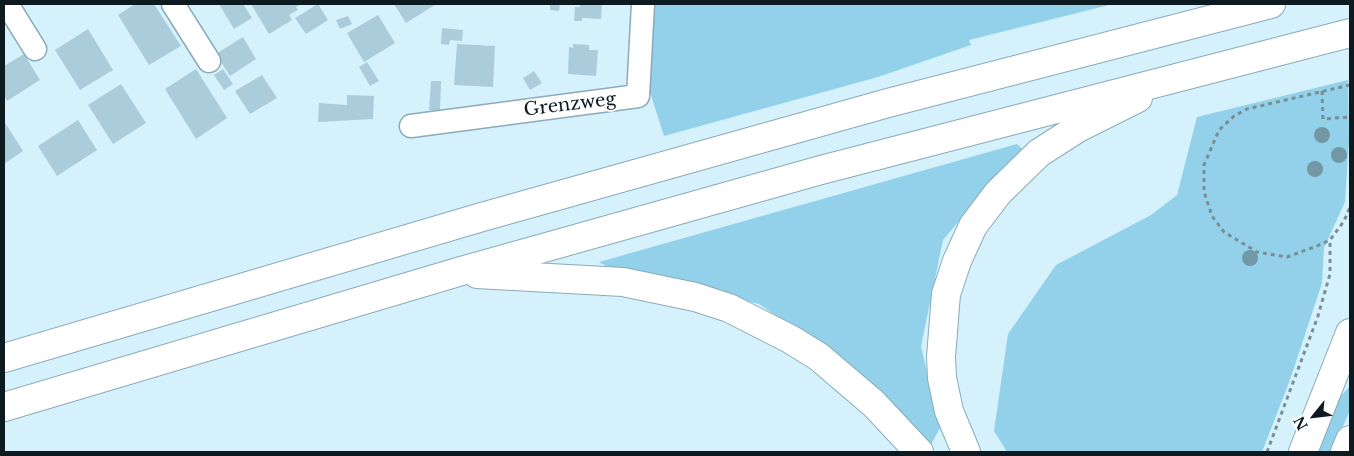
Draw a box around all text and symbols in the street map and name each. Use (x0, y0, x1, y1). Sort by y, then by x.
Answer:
street label: Grenzweg (523, 89, 617, 121)
north arrow (1289, 391, 1339, 441)
text: N (1290, 413, 1312, 433)

